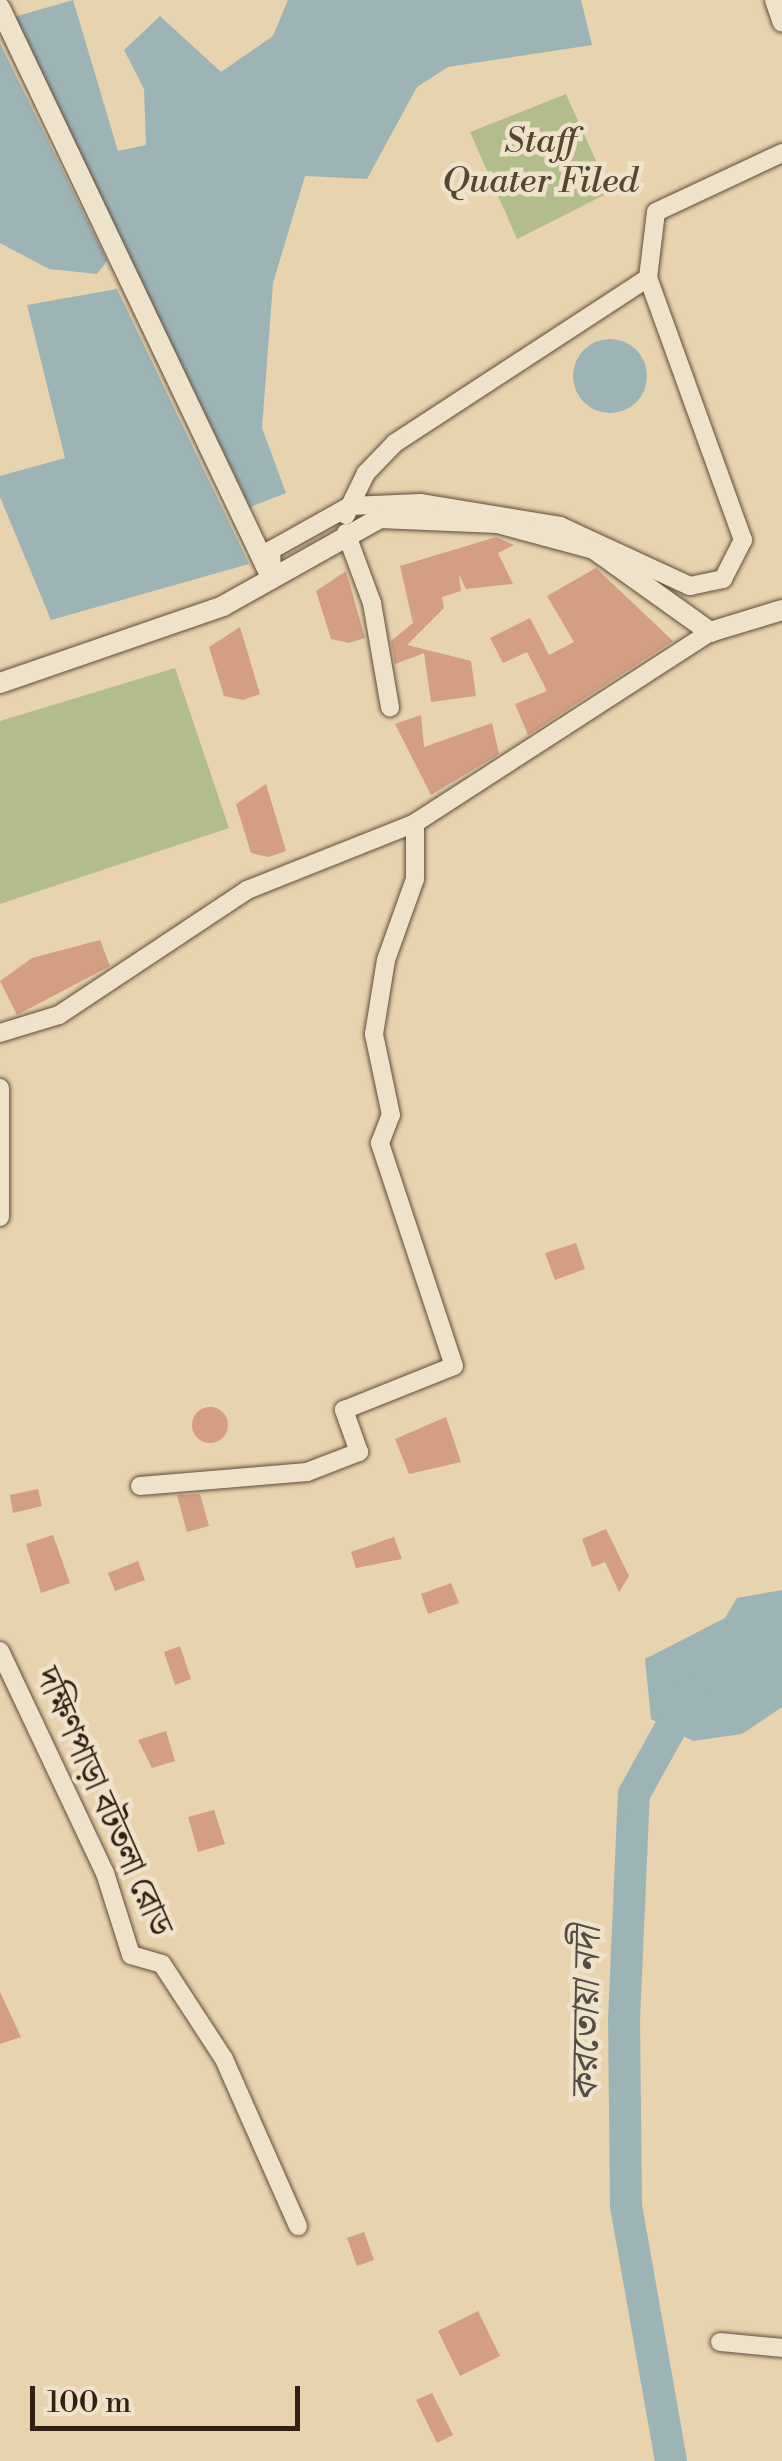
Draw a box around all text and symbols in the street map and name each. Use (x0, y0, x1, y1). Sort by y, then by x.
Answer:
park label: Staff Quater Filed (442, 121, 638, 203)
street label: দক্ষিণপাড়া বটতলা রোড (25, 1661, 181, 1943)
water label: করতোয়া নদী (563, 1926, 611, 2102)
scale bar (35, 2366, 305, 2428)
text: 100 m (47, 2384, 131, 2422)

